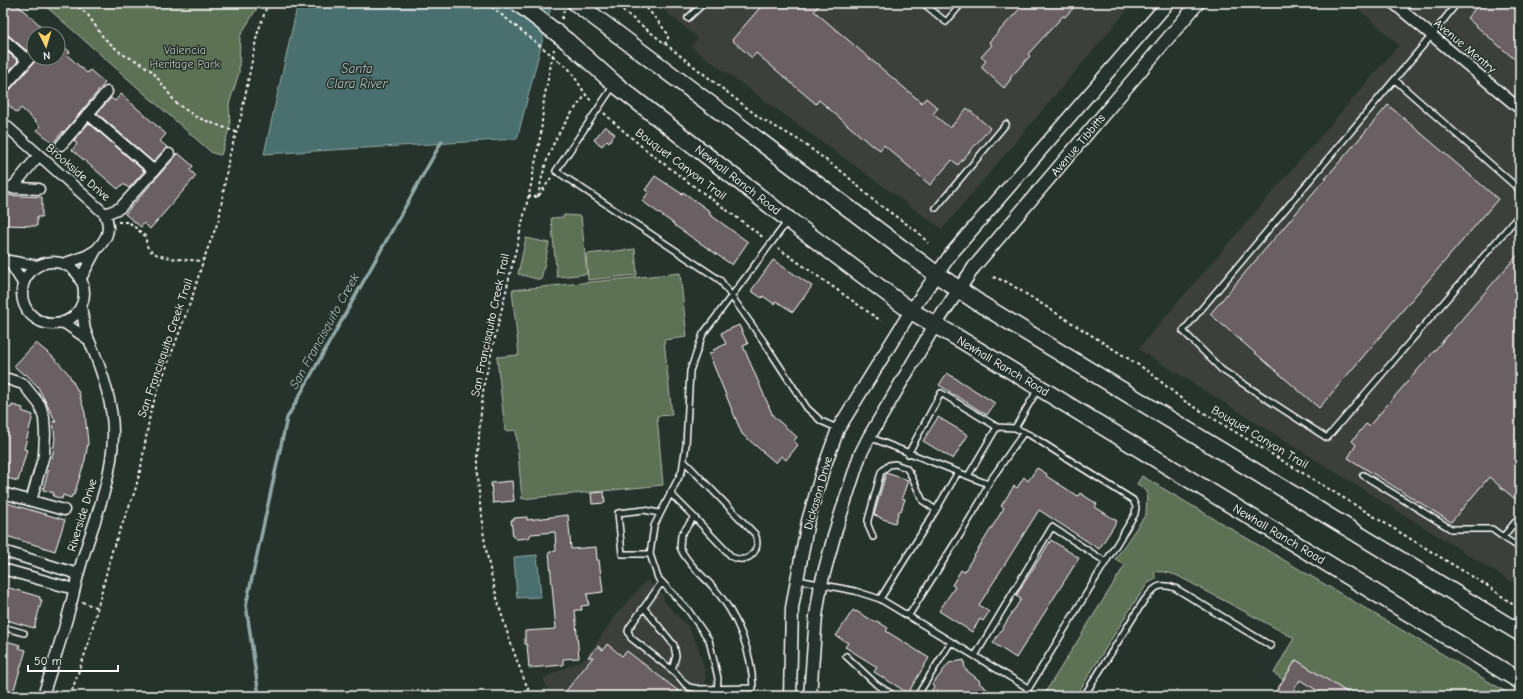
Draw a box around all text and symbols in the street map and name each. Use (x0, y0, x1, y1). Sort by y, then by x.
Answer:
street label: Avenue Mentry (1431, 16, 1499, 76)
north arrow (26, 26, 66, 66)
park label: Valencia Heritage Park (150, 43, 221, 71)
text: N (43, 49, 51, 62)
water label: Santa Clara River (326, 61, 388, 91)
street label: Avenue Tibbitts (1048, 111, 1108, 179)
street label: Bouquet Canyon Trail (633, 125, 729, 203)
street label: Brookside Drive (43, 140, 113, 204)
street label: Newhall Ranch Road (692, 142, 784, 218)
street label: San Francisquito Creek Trail (468, 252, 512, 398)
water label: San Francisquito Creek (286, 270, 362, 391)
street label: San Francisquito Creek Trail (135, 277, 195, 419)
street label: Newhall Ranch Road (954, 333, 1052, 399)
street label: Bouquet Canyon Trail (1209, 403, 1311, 471)
street label: Dickason Drive (801, 455, 835, 531)
street label: Riverside Drive (64, 477, 100, 553)
street label: Newhall Ranch Road (1230, 501, 1328, 567)
scale bar (28, 647, 118, 673)
text: 50 m (34, 654, 62, 668)

